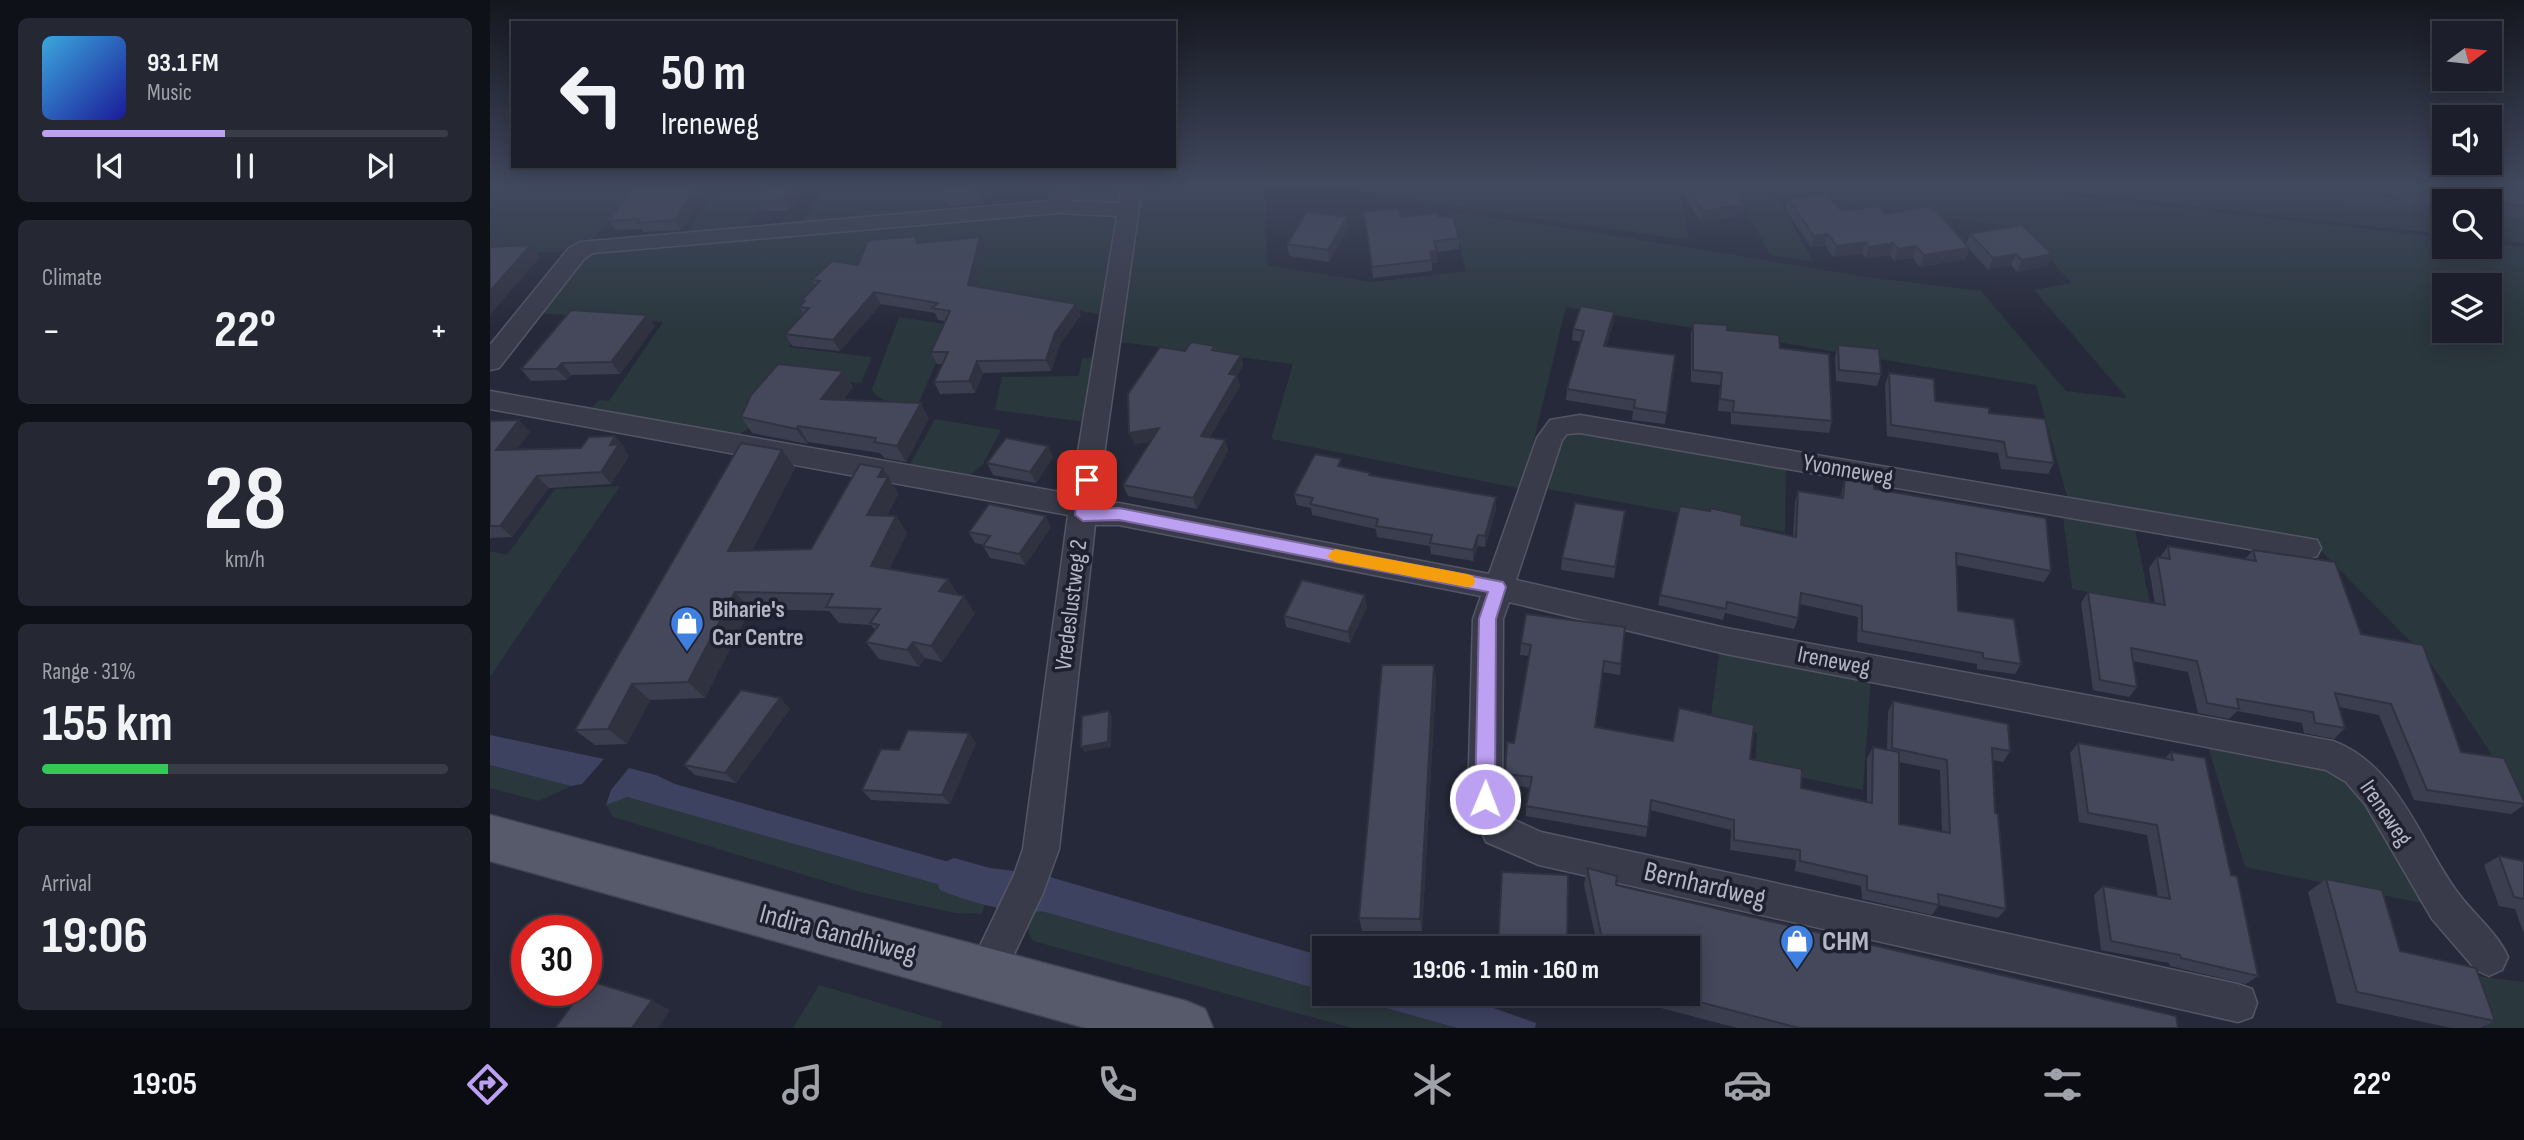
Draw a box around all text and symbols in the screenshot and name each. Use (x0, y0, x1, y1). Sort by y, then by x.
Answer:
north arrow (2432, 21, 2502, 91)
map controls (2432, 21, 2502, 343)
text: 50 m (661, 45, 746, 104)
text: 93.1 FM (147, 48, 219, 79)
icon: left (546, 49, 637, 140)
text: Music (147, 79, 192, 107)
text: Ireneweg (661, 105, 759, 144)
button: sound (2432, 105, 2502, 175)
icon: previous (91, 147, 129, 185)
icon: pause (226, 147, 264, 185)
icon: next (361, 147, 399, 185)
button: search (2432, 189, 2502, 259)
text: Climate (42, 264, 102, 292)
button: layers (2432, 273, 2502, 343)
text: 22° (214, 299, 276, 362)
text: − (42, 309, 61, 354)
text: + (429, 309, 448, 354)
text: 28 (204, 446, 286, 555)
street label: Yvonneweg (1800, 448, 1896, 492)
pin (1057, 450, 1117, 510)
icon: arrive (1068, 461, 1106, 499)
street label: Vredeslustweg 2 (1049, 538, 1093, 672)
text: km/h (225, 546, 265, 574)
place label: Biharie's Car Centre (712, 595, 804, 652)
shop icon: Biharie's Car Centre (668, 604, 706, 653)
street label: Ireneweg (1795, 640, 1873, 682)
text: Range · 31% (42, 658, 136, 686)
text: 155 km (42, 693, 173, 756)
position arrow (1448, 762, 1522, 836)
street label: Ireneweg (2353, 774, 2419, 852)
street label: Bernhardweg (1641, 855, 1769, 915)
text: Arrival (42, 870, 91, 898)
street label: Indira Gandhiweg (756, 897, 920, 971)
text: 19:06 (42, 905, 148, 968)
speed limit sign: 30 (511, 915, 602, 1006)
shop icon: CHM (1778, 922, 1816, 971)
place label: CHM (1822, 925, 1869, 958)
text: 19:06 · 1 min · 160 m (1413, 955, 1599, 986)
icon: directions (463, 1060, 512, 1109)
icon: music (778, 1060, 827, 1109)
icon: phone (1093, 1060, 1142, 1109)
icon: climate (1408, 1060, 1457, 1109)
icon: car (1723, 1060, 1772, 1109)
icon: filters (2038, 1060, 2087, 1109)
text: 19:05 (133, 1065, 197, 1104)
text: 22° (2353, 1065, 2391, 1104)

